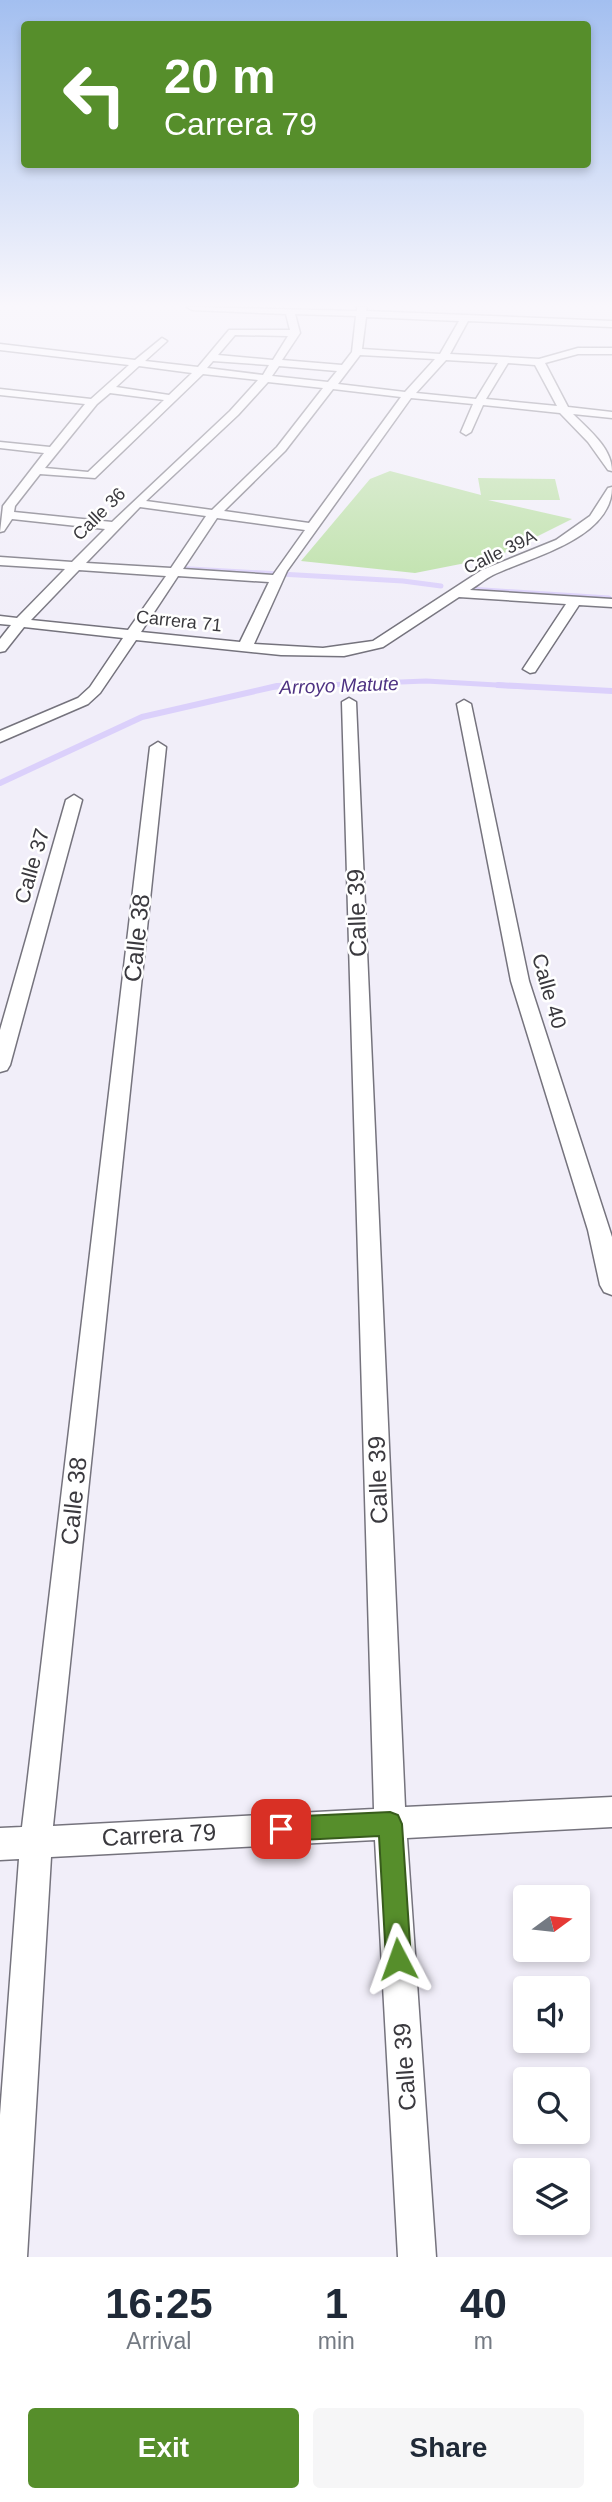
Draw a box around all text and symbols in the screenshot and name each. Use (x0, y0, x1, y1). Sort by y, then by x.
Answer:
icon: left (49, 49, 140, 140)
text: 20 m (164, 49, 276, 103)
text: Carrera 79 (164, 106, 317, 142)
street label: Calle 36 (69, 484, 129, 544)
street label: Calle 39A (461, 526, 539, 578)
street label: Carrera 71 (135, 607, 223, 635)
water label: Arroyo Matute (278, 673, 399, 698)
street label: Calle 37 (10, 826, 53, 906)
street label: Calle 39 (341, 869, 372, 957)
street label: Calle 38 (118, 893, 155, 983)
street label: Calle 40 (528, 951, 571, 1031)
street label: Calle 39 (362, 1436, 393, 1524)
street label: Calle 38 (55, 1456, 92, 1546)
pin (251, 1799, 311, 1859)
icon: arrive (262, 1810, 300, 1848)
street label: Carrera 79 (101, 1818, 217, 1851)
north arrow (513, 1885, 590, 1962)
map controls (513, 1885, 590, 2235)
position arrow (361, 1922, 435, 1996)
button: sound (513, 1976, 590, 2053)
street label: Calle 39 (388, 2022, 421, 2112)
button: search (513, 2067, 590, 2144)
button: layers (513, 2158, 590, 2235)
text: 16:25 (105, 2280, 213, 2327)
text: 1 (325, 2280, 348, 2327)
text: 40 (460, 2280, 507, 2327)
text: Arrival (126, 2328, 191, 2354)
text: min (318, 2328, 355, 2354)
text: m (474, 2328, 493, 2354)
button: Exit (28, 2408, 299, 2488)
button: Share (313, 2408, 584, 2488)

